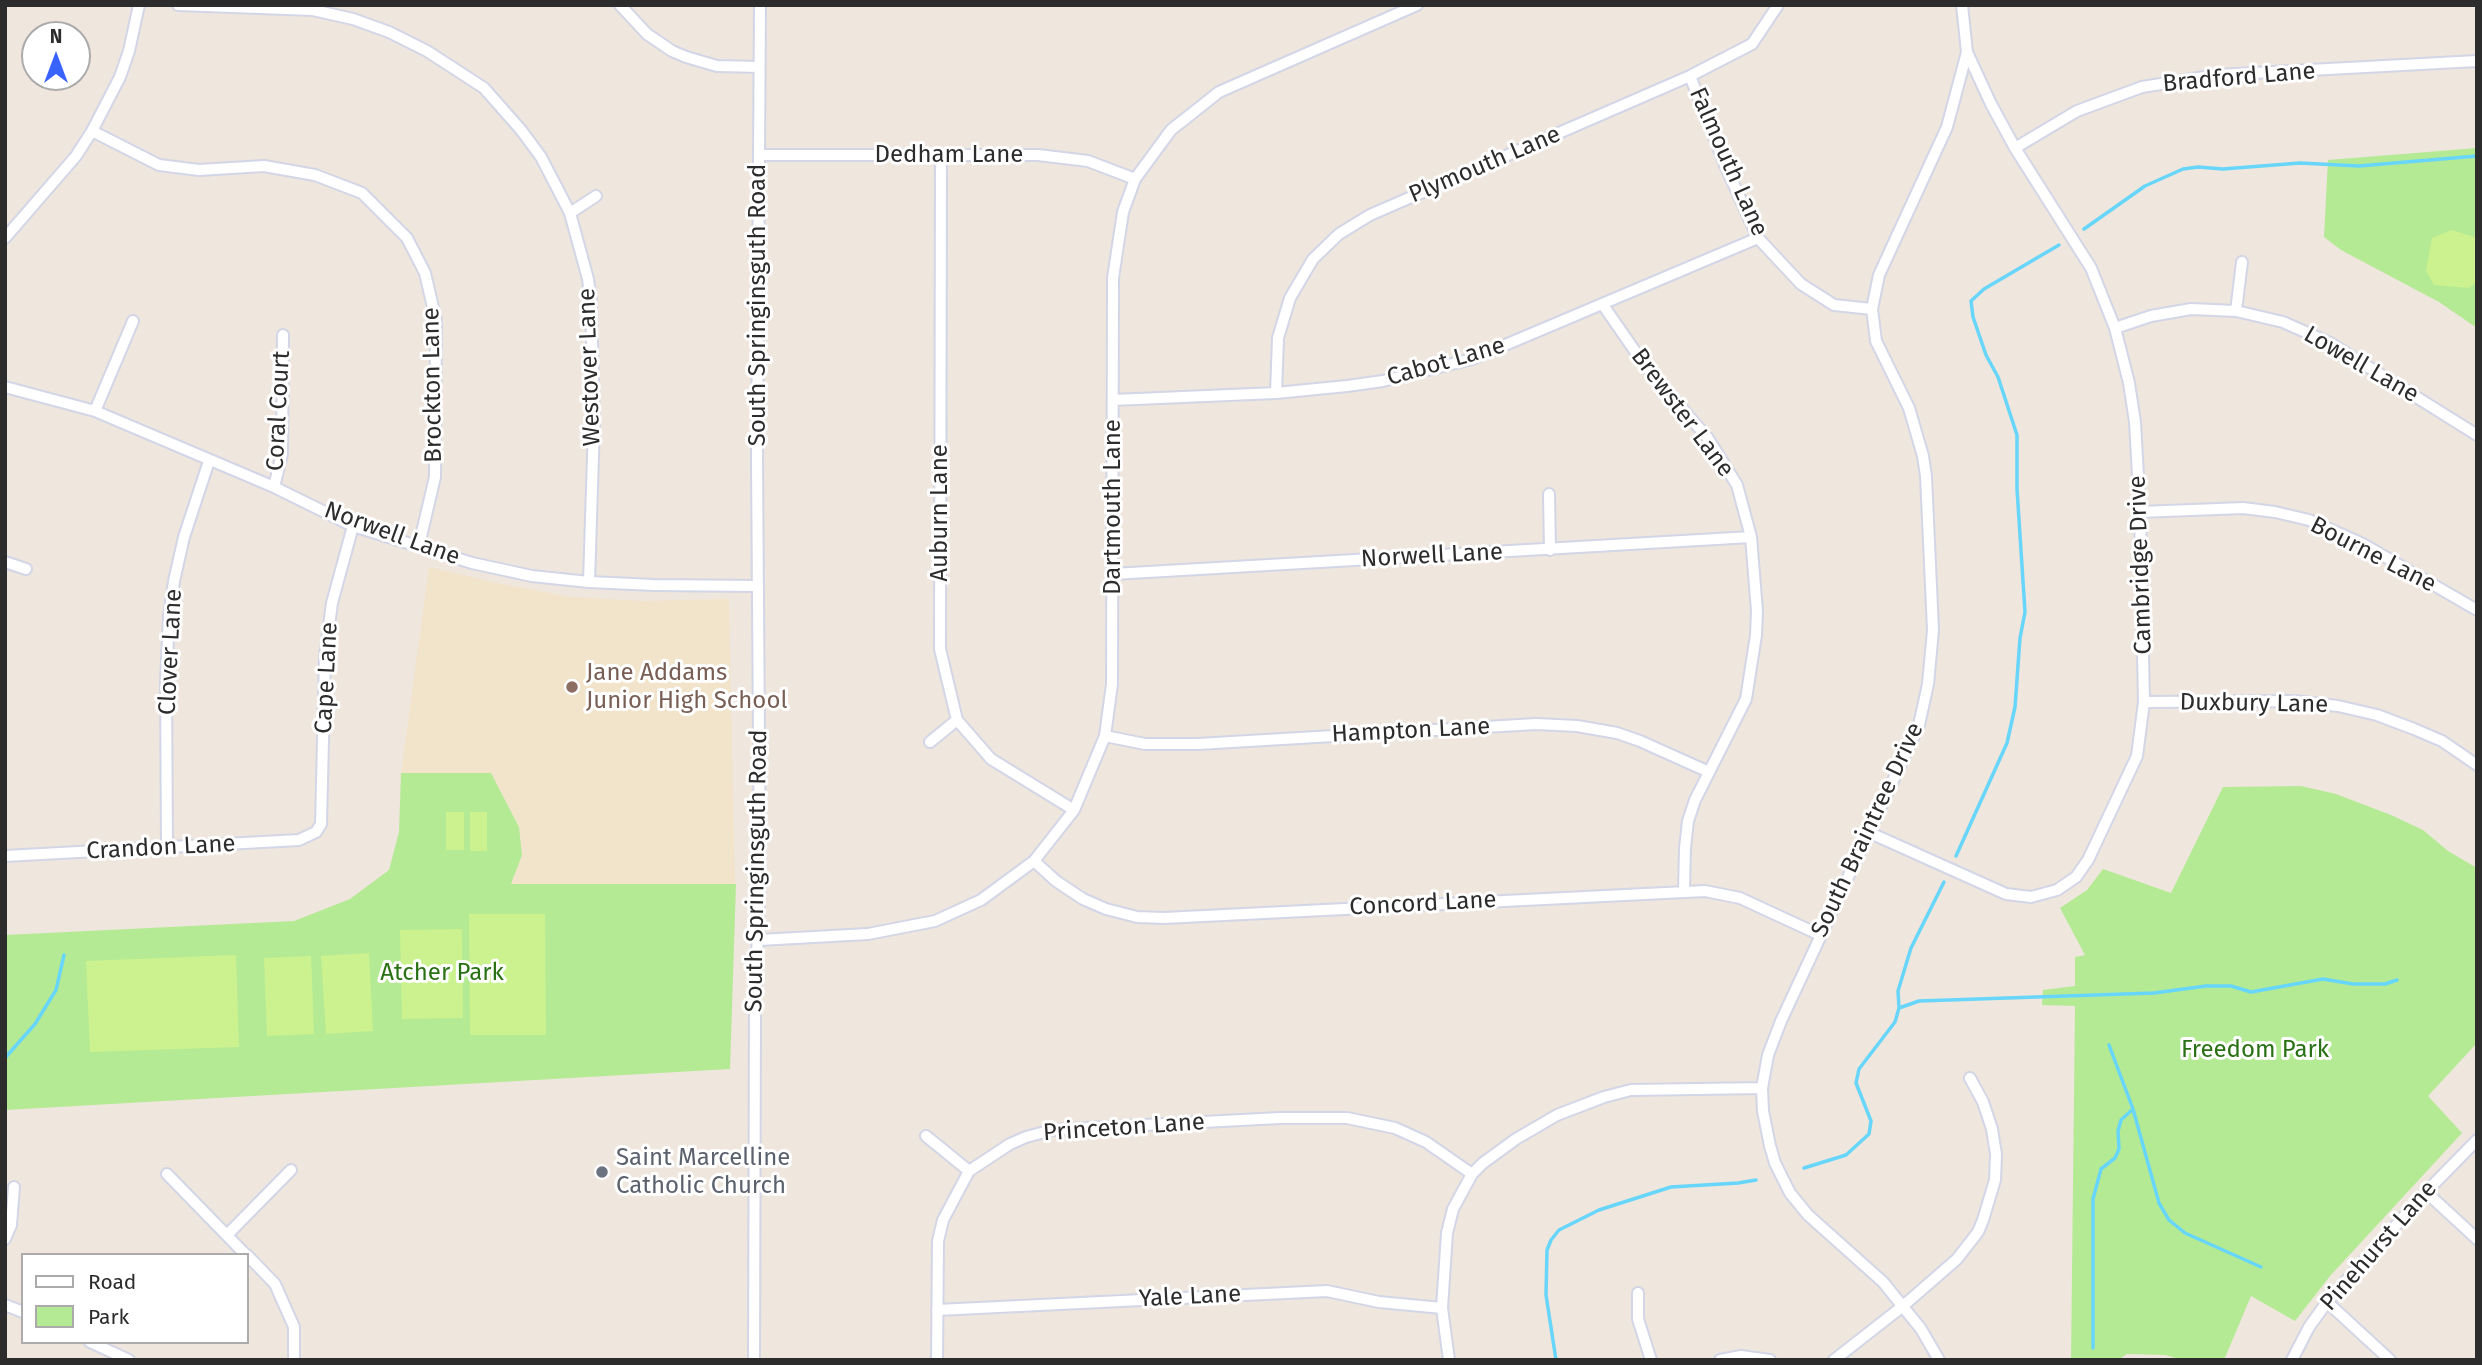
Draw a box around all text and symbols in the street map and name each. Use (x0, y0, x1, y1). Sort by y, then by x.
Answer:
north arrow (21, 21, 91, 91)
text: N (50, 25, 62, 48)
street label: Bradford Lane (2161, 57, 2317, 99)
street label: Falmouth Lane (1682, 83, 1774, 241)
street label: Plymouth Lane (1405, 120, 1565, 210)
street label: Dedham Lane (875, 141, 1023, 169)
street label: South Springinsguth Road (744, 164, 772, 446)
street label: Westover Lane (573, 287, 607, 447)
street label: Brockton Lane (417, 307, 449, 463)
street label: Lowell Lane (2298, 321, 2424, 409)
street label: Cabot Lane (1384, 331, 1508, 393)
street label: Brewster Lane (1624, 343, 1740, 483)
street label: Coral Court (261, 350, 297, 472)
street label: Dartmouth Lane (1099, 419, 1127, 595)
street label: Auburn Lane (926, 444, 954, 582)
street label: Cambridge Drive (2123, 475, 2159, 655)
street label: Norwell Lane (320, 496, 464, 572)
street label: Bourne Lane (2305, 511, 2441, 599)
street label: Norwell Lane (1360, 538, 1504, 574)
street label: Clover Lane (153, 588, 189, 716)
street label: Cape Lane (310, 621, 344, 735)
place label: Jane Addams Junior High School (586, 659, 787, 715)
marker: Jane Addams Junior High School (564, 679, 580, 695)
street label: Duxbury Lane (2179, 688, 2329, 720)
street label: Hampton Lane (1331, 712, 1491, 750)
street label: South Braintree Drive (1806, 718, 1930, 942)
street label: South Springinsguth Road (740, 729, 774, 1013)
street label: Crandon Lane (86, 830, 236, 866)
street label: Concord Lane (1349, 886, 1497, 922)
park label: Atcher Park (380, 959, 504, 987)
park label: Freedom Park (2181, 1036, 2329, 1064)
street label: Princeton Lane (1042, 1108, 1206, 1148)
place label: Saint Marcelline Catholic Church (616, 1144, 790, 1200)
marker: Saint Marcelline Catholic Church (594, 1164, 610, 1180)
street label: Pinehurst Lane (2315, 1175, 2443, 1317)
legend (21, 1253, 248, 1344)
text: Road (88, 1269, 136, 1295)
street label: Yale Lane (1138, 1280, 1242, 1314)
text: Park (88, 1304, 129, 1330)

